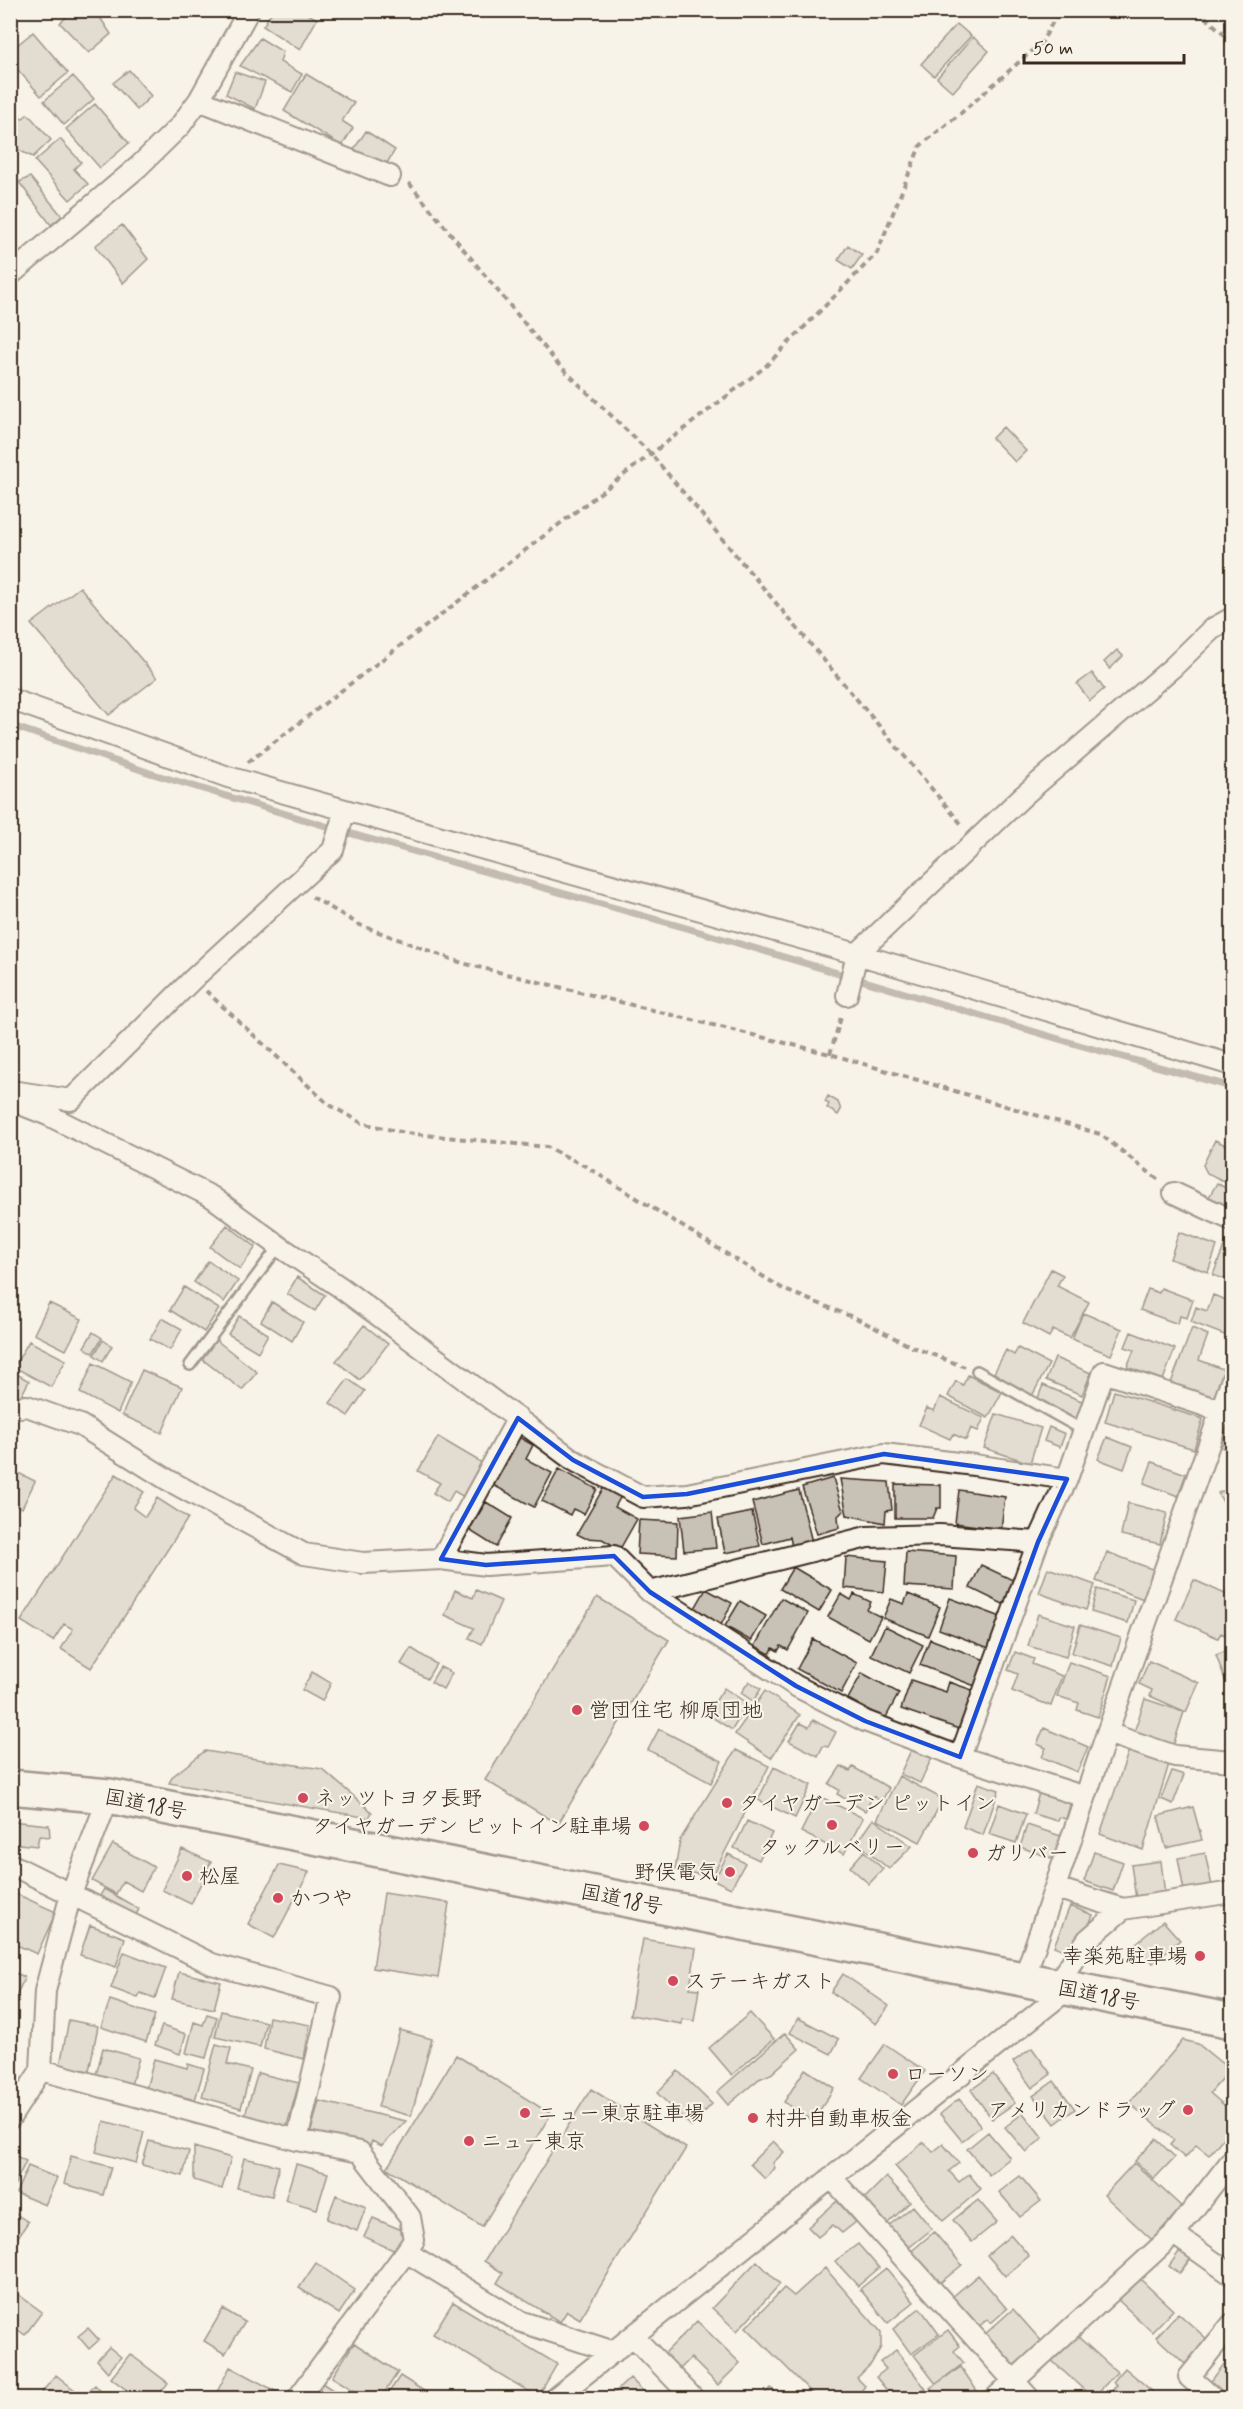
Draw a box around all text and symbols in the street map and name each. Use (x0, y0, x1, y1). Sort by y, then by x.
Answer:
scale bar (1024, 27, 1184, 65)
text: 50 m (1033, 37, 1073, 61)
place label: 営団住宅 柳原団地 (589, 1697, 763, 1725)
marker: 営団住宅 柳原団地 (570, 1703, 584, 1717)
street label: 国道18号 (102, 1783, 190, 1827)
place label: ネッツトヨタ長野 (315, 1785, 482, 1813)
place label: タイヤガーデン ピットイン (739, 1790, 996, 1818)
marker: ネッツトヨタ長野 (296, 1791, 310, 1805)
marker: タイヤガーデン ピットイン (720, 1796, 734, 1810)
place label: タイヤガーデン ピットイン駐車場 (312, 1813, 632, 1841)
marker: タックルベリー (825, 1818, 839, 1832)
marker: タイヤガーデン ピットイン駐車場 (637, 1819, 651, 1833)
place label: タックルベリー (759, 1834, 905, 1862)
place label: ガリバー (985, 1840, 1069, 1868)
marker: ガリバー (966, 1846, 980, 1860)
place label: 野俣電気 (634, 1859, 718, 1887)
place label: 松屋 (199, 1863, 241, 1891)
marker: 野俣電気 (723, 1865, 737, 1879)
marker: 松屋 (180, 1869, 194, 1883)
street label: 国道18号 (578, 1878, 666, 1922)
place label: かつや (290, 1885, 353, 1913)
marker: かつや (271, 1891, 285, 1905)
place label: 幸楽苑駐車場 (1062, 1943, 1188, 1971)
marker: 幸楽苑駐車場 (1193, 1949, 1207, 1963)
place label: ステーキガスト (685, 1968, 835, 1996)
marker: ステーキガスト (666, 1974, 680, 1988)
street label: 国道18号 (1055, 1974, 1143, 2018)
place label: ローソン (905, 2061, 989, 2089)
marker: ローソン (886, 2067, 900, 2081)
place label: アメリカンドラッグ (988, 2097, 1176, 2125)
place label: ニュー東京駐車場 (537, 2100, 705, 2128)
marker: アメリカンドラッグ (1181, 2103, 1195, 2117)
place label: 村井自動車板金 (765, 2105, 912, 2133)
marker: ニュー東京駐車場 (518, 2106, 532, 2120)
marker: 村井自動車板金 (746, 2111, 760, 2125)
place label: ニュー東京 (481, 2128, 586, 2156)
marker: ニュー東京 (462, 2134, 476, 2148)

